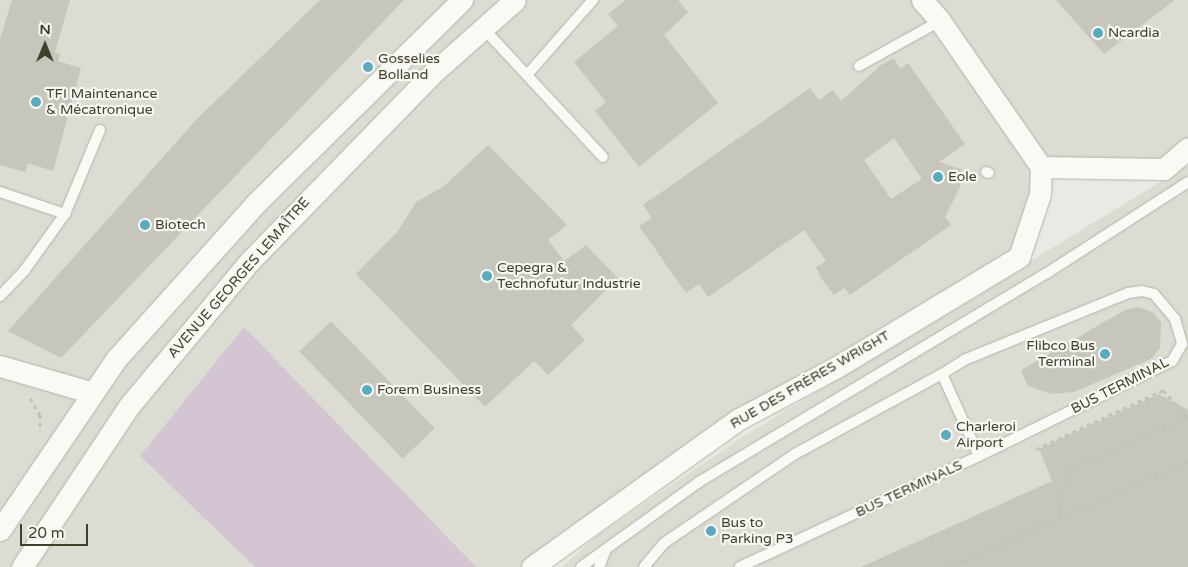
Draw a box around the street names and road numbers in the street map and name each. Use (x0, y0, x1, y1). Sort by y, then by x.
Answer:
street label: AVENUE GEORGES LEMAÎTRE (164, 194, 314, 362)
street label: RUE DES FRÈRES WRIGHT (727, 327, 893, 433)
street label: BUS TERMINAL (1068, 354, 1172, 418)
street label: BUS TERMINALS (853, 457, 965, 521)

